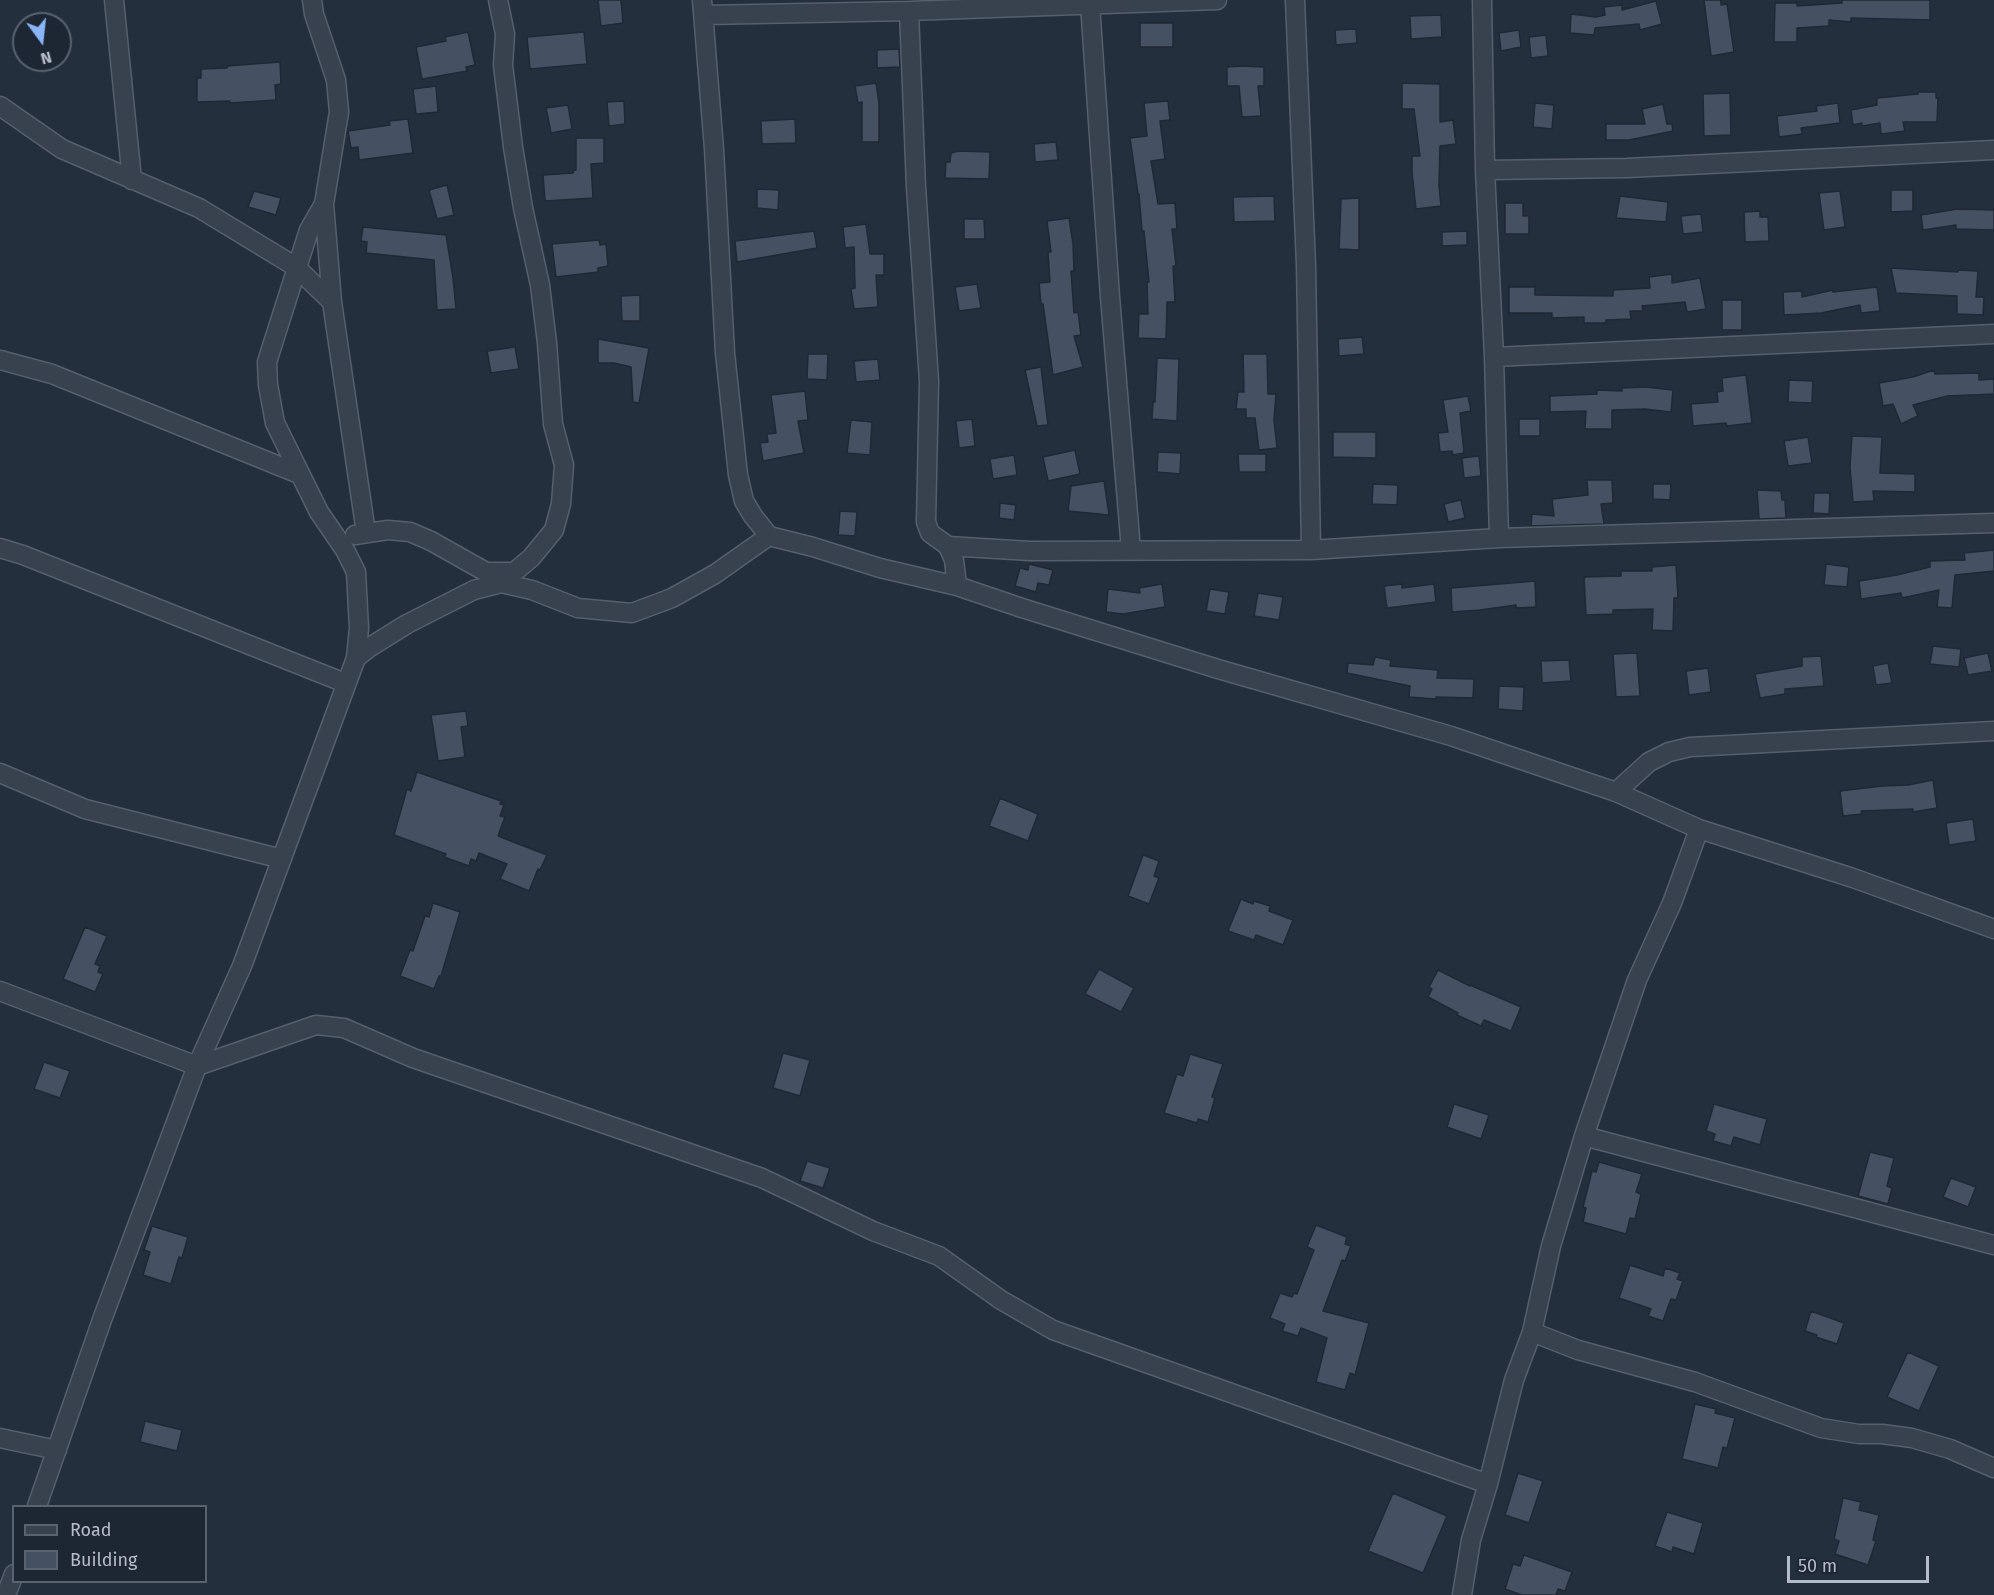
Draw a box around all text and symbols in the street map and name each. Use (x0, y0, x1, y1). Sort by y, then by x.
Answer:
north arrow (12, 12, 72, 72)
text: N (39, 47, 54, 68)
legend (12, 1505, 207, 1583)
text: Road (70, 1519, 112, 1541)
scale bar (1790, 1544, 1932, 1582)
text: Building (70, 1549, 137, 1571)
text: 50 m (1798, 1555, 1837, 1577)

